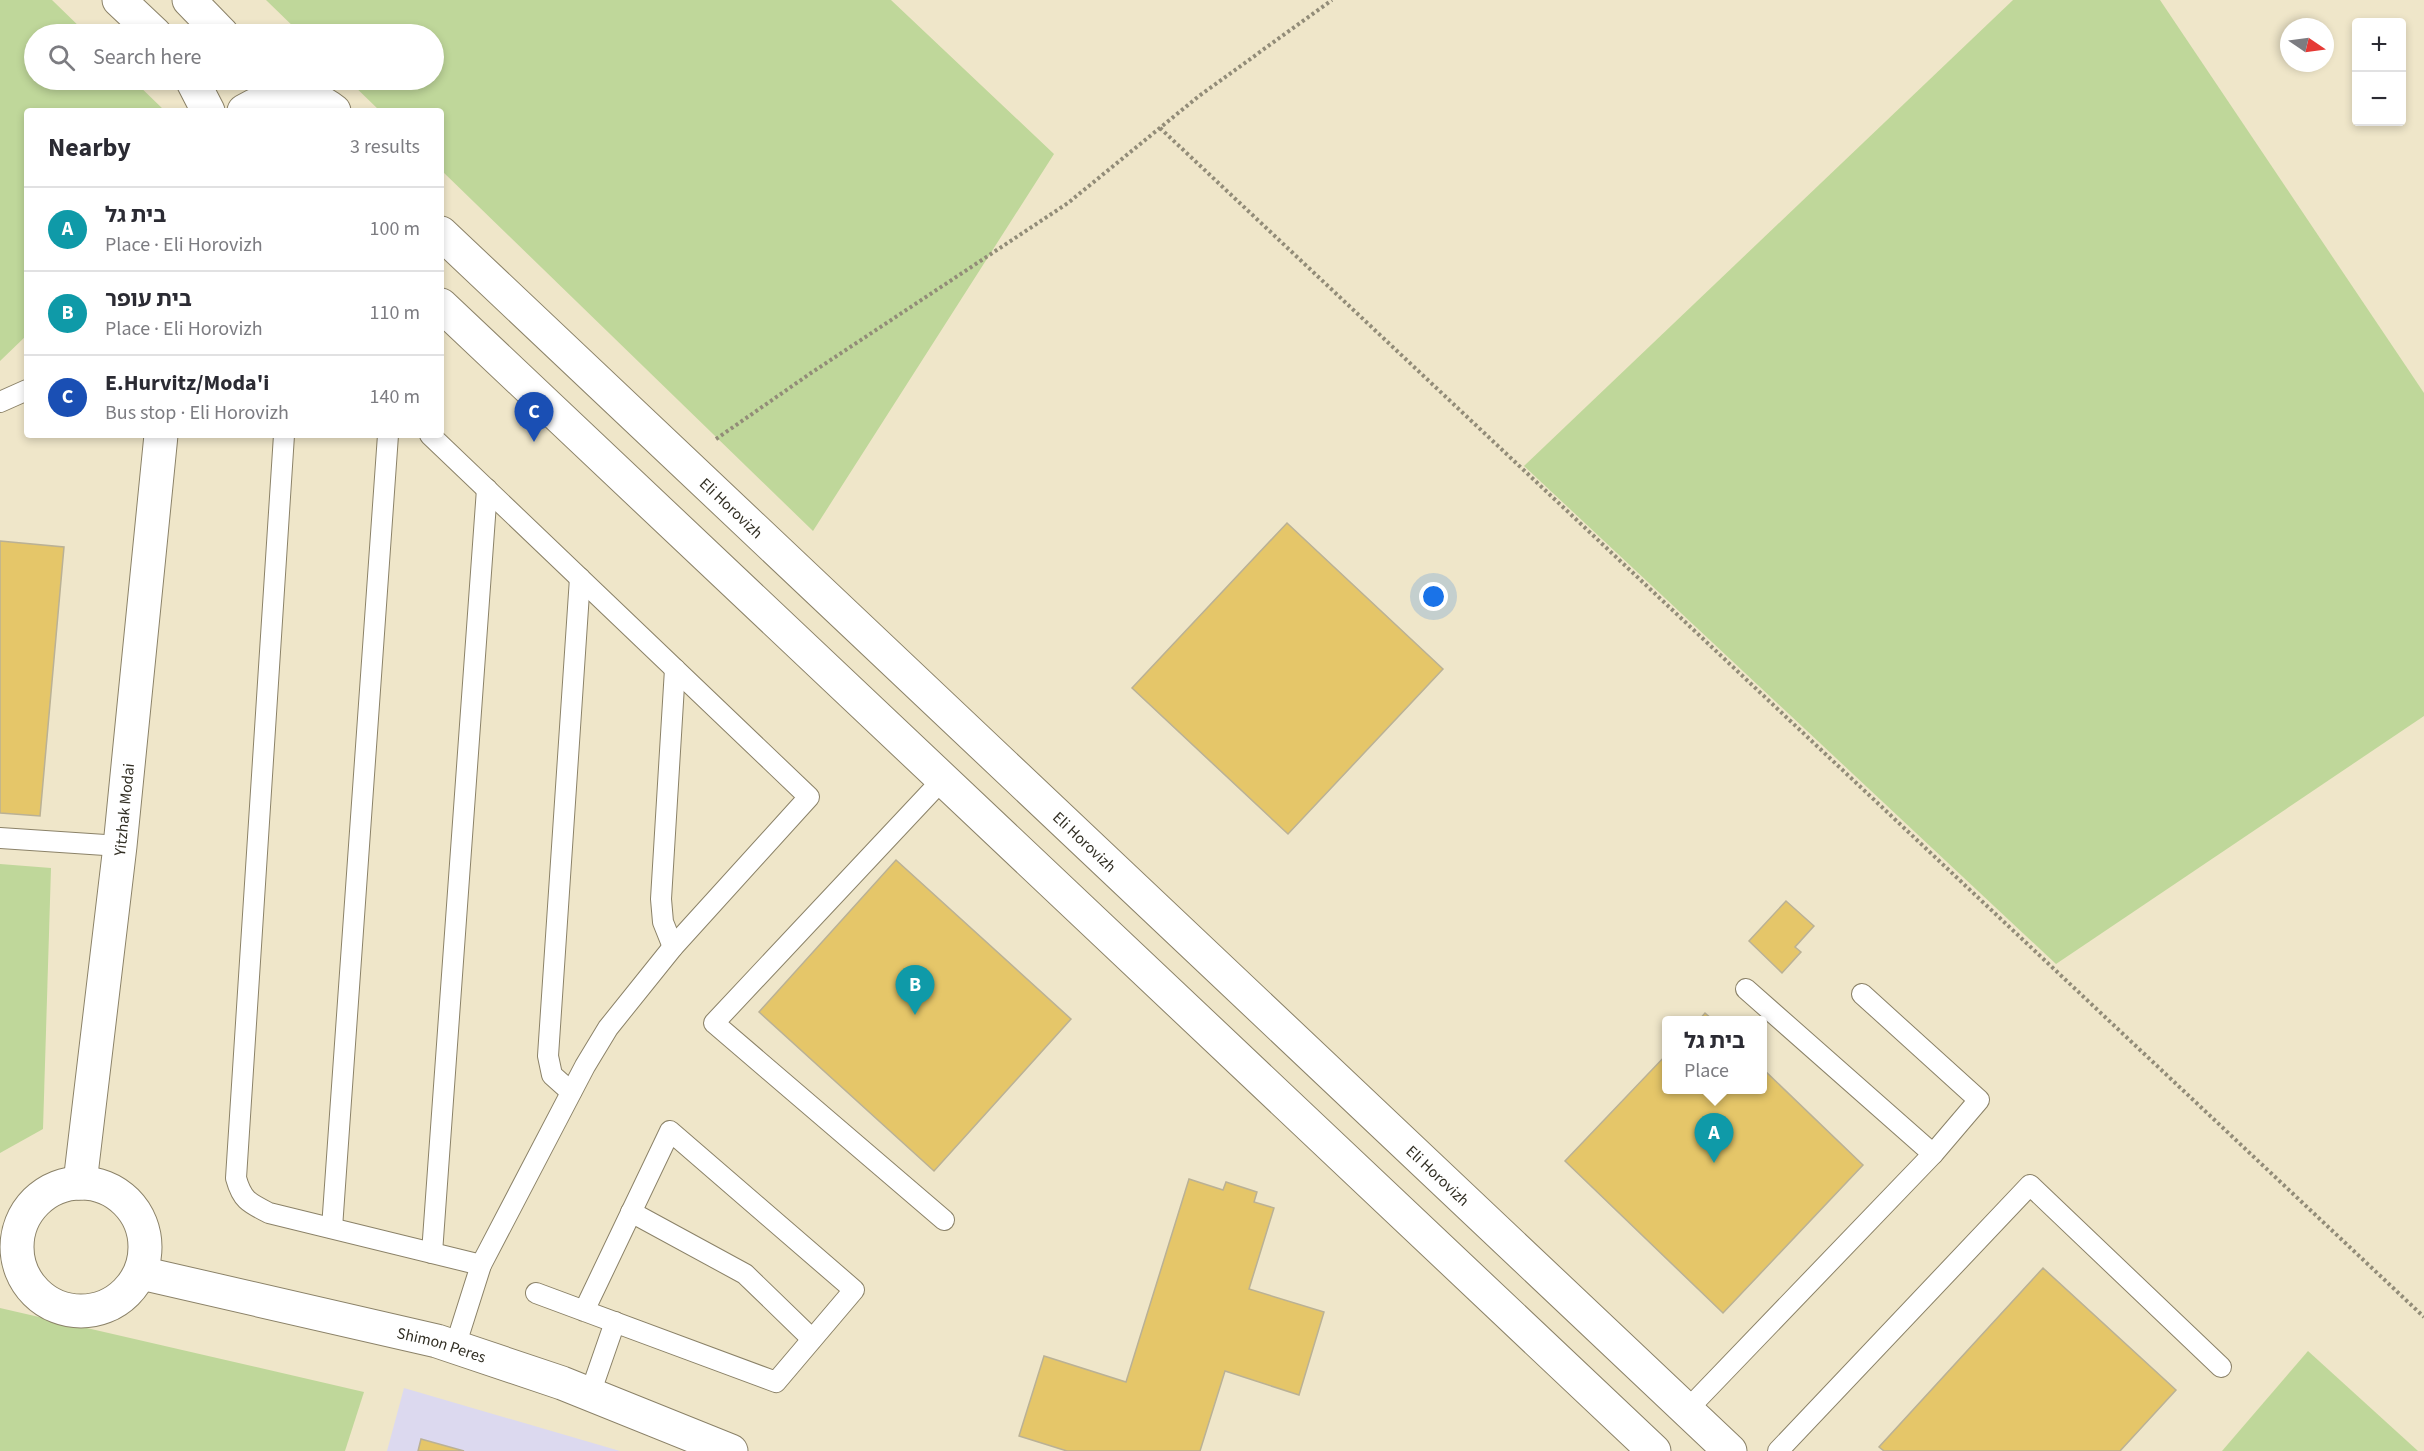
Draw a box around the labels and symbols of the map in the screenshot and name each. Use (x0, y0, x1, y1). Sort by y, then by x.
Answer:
north arrow (2280, 18, 2334, 72)
pin: C (514, 392, 554, 442)
street label: Eli Horovizh (695, 473, 768, 544)
your location (1419, 582, 1448, 611)
street label: Yitzhak Modai (109, 762, 140, 858)
street label: Eli Horovizh (1048, 807, 1121, 878)
pin: B (896, 966, 934, 1015)
pin: A (1694, 1114, 1734, 1163)
street label: Eli Horovizh (1401, 1141, 1474, 1211)
street label: Shimon Peres (395, 1322, 489, 1369)

